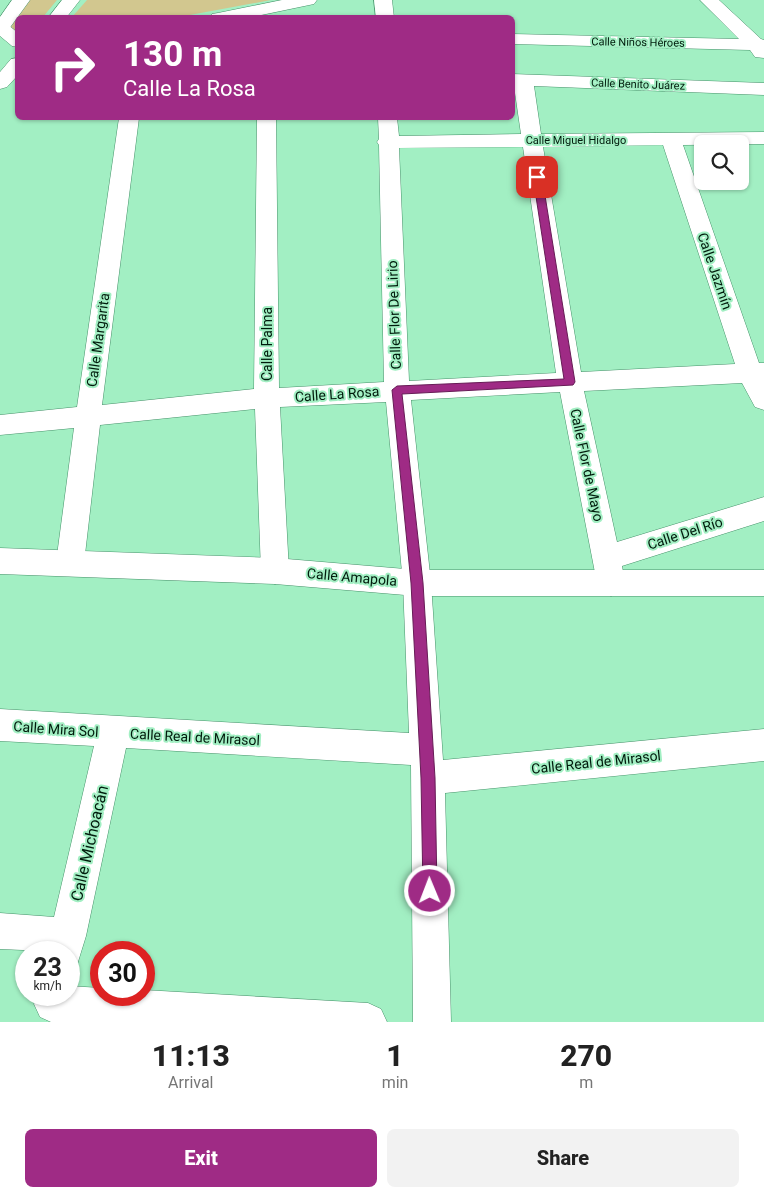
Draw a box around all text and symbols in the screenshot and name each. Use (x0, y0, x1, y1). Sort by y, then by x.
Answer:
text: 130 m (123, 34, 222, 75)
icon: right (40, 35, 105, 100)
street label: Calle Niños Héroes (591, 35, 685, 50)
text: Calle La Rosa (123, 76, 256, 101)
street label: Calle Benito Juárez (591, 76, 686, 93)
street label: Calle Miguel Hidalgo (526, 134, 626, 147)
map controls (694, 135, 749, 190)
button: search (694, 135, 749, 190)
pin (516, 156, 558, 198)
icon: arrive (523, 163, 551, 191)
street label: Calle Jazmín (694, 230, 736, 312)
street label: Calle Flor De Lirio (384, 260, 404, 370)
street label: Calle Margarita (83, 292, 113, 388)
street label: Calle Palma (259, 307, 275, 381)
street label: Calle La Rosa (294, 383, 380, 405)
street label: Calle Flor de Mayo (567, 407, 607, 523)
street label: Calle Del Río (645, 513, 725, 553)
street label: Calle Amapola (306, 565, 398, 589)
street label: Calle Mira Sol (13, 718, 99, 740)
street label: Calle Real de Mirasol (130, 726, 260, 748)
street label: Calle Real de Mirasol (530, 747, 662, 777)
street label: Calle Michoacán (67, 783, 112, 903)
position arrow (403, 864, 455, 916)
speed limit sign: 30 (90, 941, 155, 1006)
text: 23 (33, 953, 62, 982)
text: km/h (33, 979, 62, 993)
text: 11:13 (152, 1038, 230, 1073)
text: 1 (386, 1038, 404, 1073)
text: 270 (560, 1038, 612, 1073)
text: Arrival (168, 1073, 214, 1092)
text: min (382, 1073, 408, 1092)
text: m (579, 1073, 593, 1092)
button: Exit (25, 1129, 377, 1187)
button: Share (387, 1129, 739, 1187)

